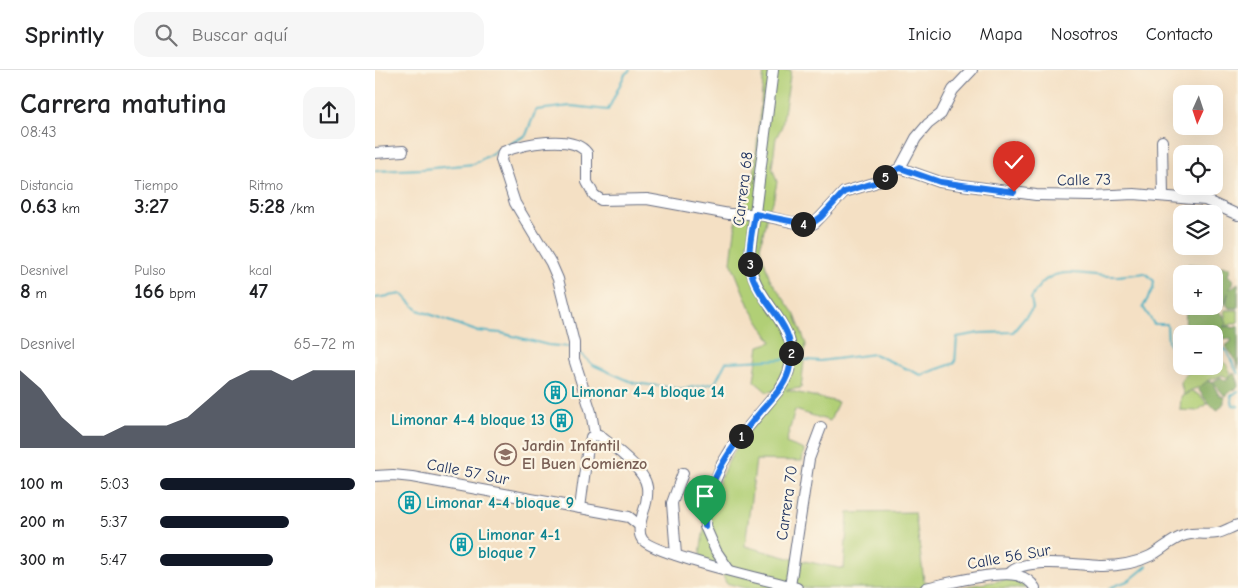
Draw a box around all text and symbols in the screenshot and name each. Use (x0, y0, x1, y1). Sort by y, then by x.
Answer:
search box (134, 12, 484, 57)
text: Sprintly (25, 21, 104, 49)
icon: search (152, 21, 180, 49)
text: Buscar aquí (192, 24, 288, 46)
text: Inicio (908, 24, 952, 45)
text: Mapa (980, 24, 1023, 45)
text: Nosotros (1051, 24, 1118, 45)
text: Contacto (1146, 24, 1213, 45)
north arrow (1173, 85, 1223, 135)
map controls (1173, 85, 1223, 375)
button: share (303, 87, 355, 139)
text: Carrera matutina (20, 88, 227, 120)
text: 08:43 (20, 123, 57, 141)
pin (993, 141, 1035, 192)
button: locate (1173, 145, 1223, 195)
icon: check (1000, 148, 1028, 176)
street label: Carrera 68 (729, 151, 757, 227)
pin: 5 (873, 164, 897, 190)
text: 5 (882, 169, 889, 186)
street label: Calle 73 (1057, 171, 1111, 189)
text: Distancia (20, 177, 74, 194)
text: Tiempo (134, 177, 178, 194)
text: Ritmo (249, 177, 283, 194)
text: 0.63 (20, 194, 57, 218)
text: 3:27 (134, 194, 169, 218)
text: 5:28 (249, 194, 285, 218)
text: km (57, 200, 80, 217)
text: /km (285, 200, 315, 217)
button: layers (1173, 205, 1223, 255)
pin: 4 (791, 212, 815, 236)
text: 4 (800, 216, 807, 233)
pin: 3 (737, 252, 763, 276)
text: 3 (747, 256, 754, 273)
text: Desnivel (20, 262, 68, 279)
text: Pulso (134, 262, 166, 279)
text: kcal (249, 262, 272, 279)
button: + (1173, 265, 1223, 315)
text: 8 (20, 279, 31, 303)
text: 166 (134, 279, 165, 303)
text: 47 (249, 279, 268, 303)
text: m (31, 285, 47, 302)
text: bpm (165, 285, 196, 302)
button: − (1173, 325, 1223, 375)
text: Desnivel (20, 335, 75, 353)
text: 65–72 m (294, 335, 355, 353)
pin: 2 (779, 340, 803, 366)
text: 2 (788, 345, 795, 362)
building icon: Limonar 4-4 bloque 14 (543, 380, 567, 404)
place label: Limonar 4-4 bloque 14 (571, 383, 724, 401)
building icon: Limonar 4-4 bloque 13 (549, 408, 573, 432)
place label: Limonar 4-4 bloque 13 (391, 411, 545, 429)
pin: 1 (729, 424, 753, 448)
text: 1 (739, 428, 744, 445)
place label: Jardin Infantil El Buen Comienzo (522, 437, 647, 473)
school or university icon: Jardin Infantil El Buen Comienzo (494, 443, 518, 467)
street label: Calle 57 Sur (425, 455, 511, 489)
street label: Carrera 70 (773, 464, 801, 542)
text: 100 m (20, 475, 63, 493)
text: 5:03 (100, 475, 129, 493)
pin (684, 475, 726, 526)
icon: arrive (691, 482, 719, 510)
building icon: Limonar 4-4 bloque 9 (398, 491, 422, 515)
place label: Limonar 4-4 bloque 9 (426, 494, 574, 512)
text: 200 m (20, 513, 65, 531)
text: 5:37 (100, 513, 127, 531)
place label: Limonar 4-1 bloque 7 (478, 526, 560, 562)
building icon: Limonar 4-1 bloque 7 (450, 532, 474, 556)
street label: Calle 56 Sur (966, 541, 1053, 573)
text: 300 m (20, 551, 65, 569)
text: 5:47 (100, 551, 127, 569)

